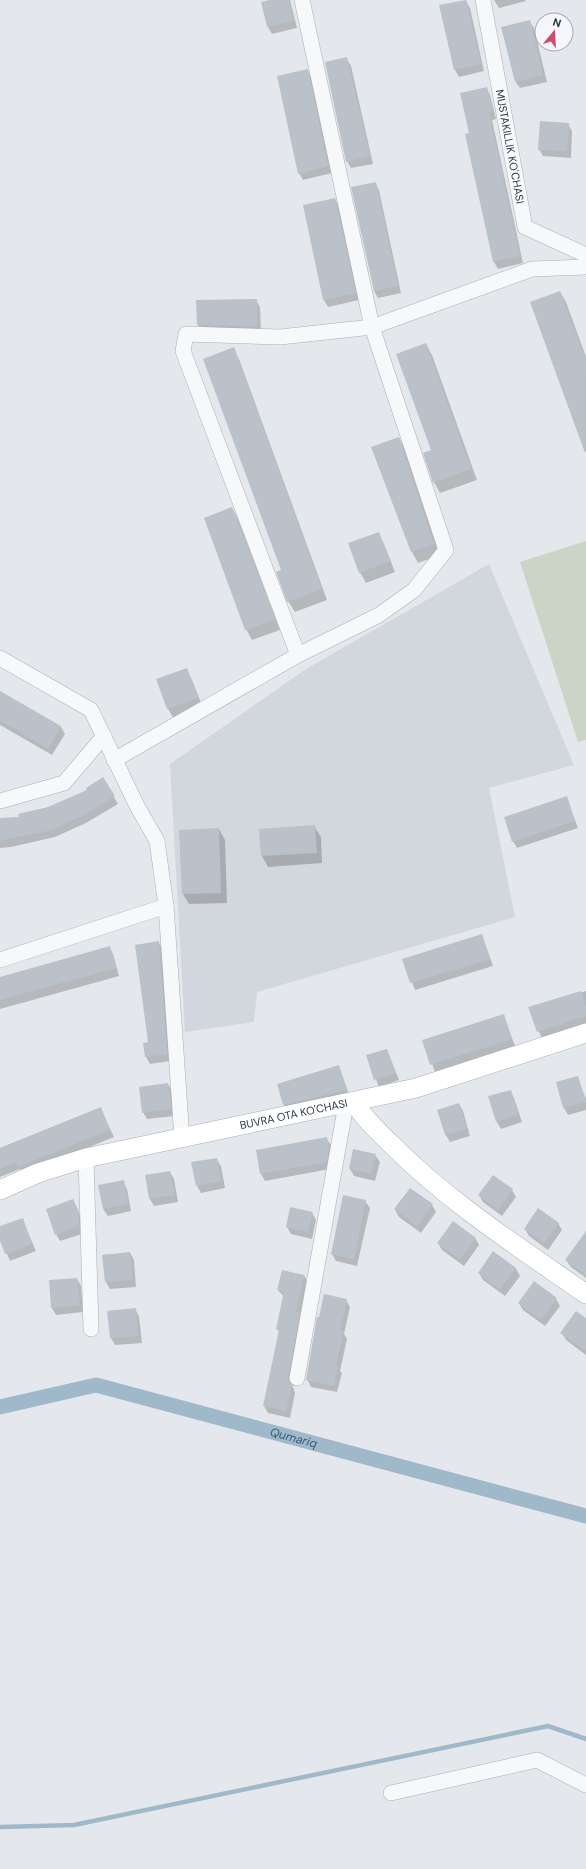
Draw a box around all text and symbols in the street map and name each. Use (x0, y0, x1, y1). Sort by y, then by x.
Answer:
north arrow (534, 12, 574, 52)
text: N (551, 15, 563, 30)
street label: MUSTAKILLIK KO'CHASI (493, 88, 528, 205)
street label: BUVRA OTA KO'CHASI (238, 1096, 349, 1132)
water label: Qumariq (268, 1424, 319, 1452)

